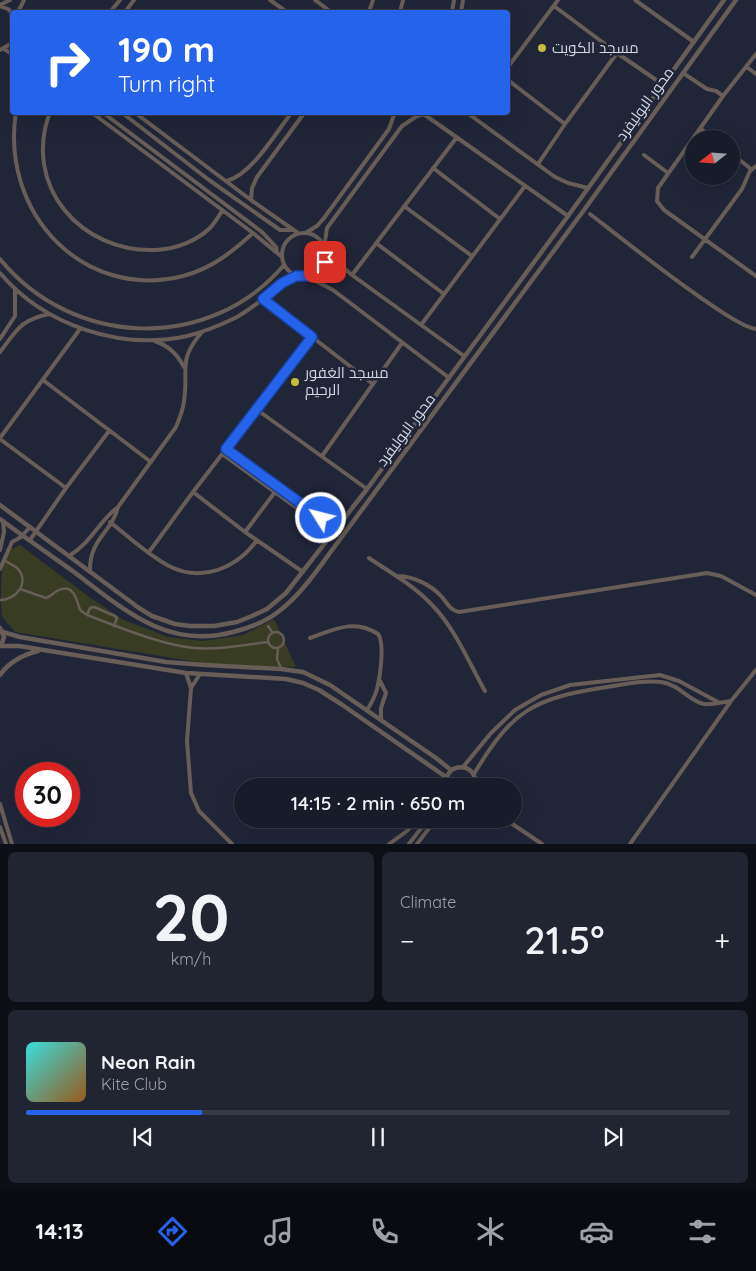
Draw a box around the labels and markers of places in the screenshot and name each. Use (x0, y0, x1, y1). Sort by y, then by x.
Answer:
place label: مسجد الكويت (552, 38, 639, 57)
marker: مسجد الكويت (536, 42, 548, 54)
pin (304, 241, 346, 283)
place label: مسجد الغفور الرحيم (304, 363, 389, 400)
marker: مسجد الغفور الرحيم (289, 376, 301, 388)

